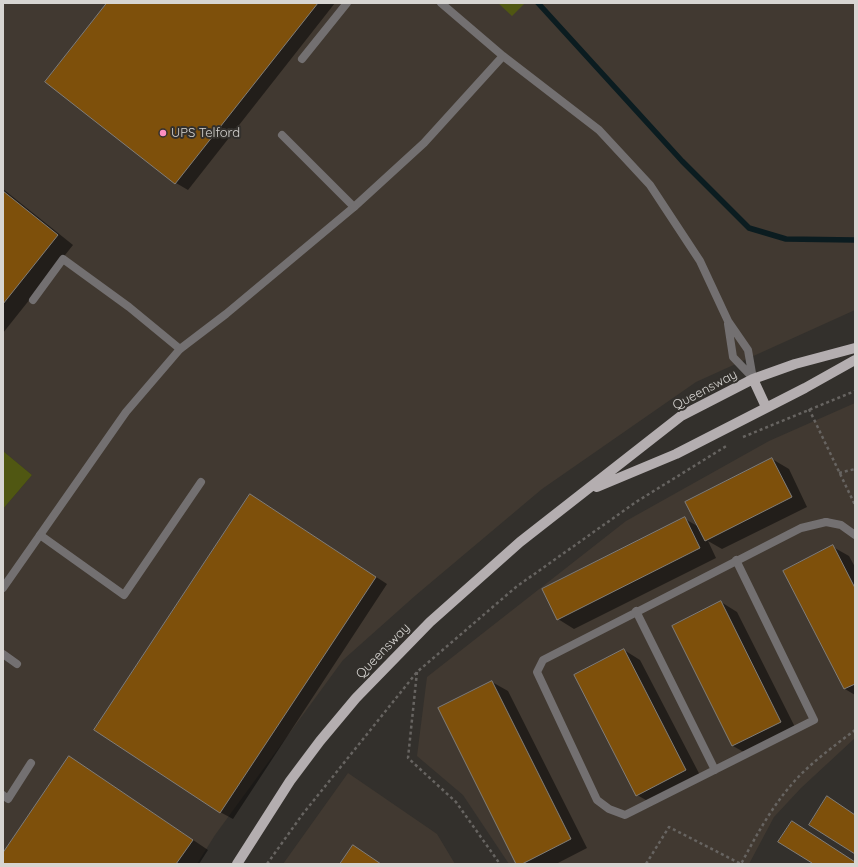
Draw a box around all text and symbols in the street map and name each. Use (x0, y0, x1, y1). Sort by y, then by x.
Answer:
place label: UPS Telford (171, 125, 240, 141)
marker: UPS Telford (158, 128, 168, 138)
street label: Queensway (670, 366, 740, 414)
street label: Queensway (353, 620, 413, 682)

